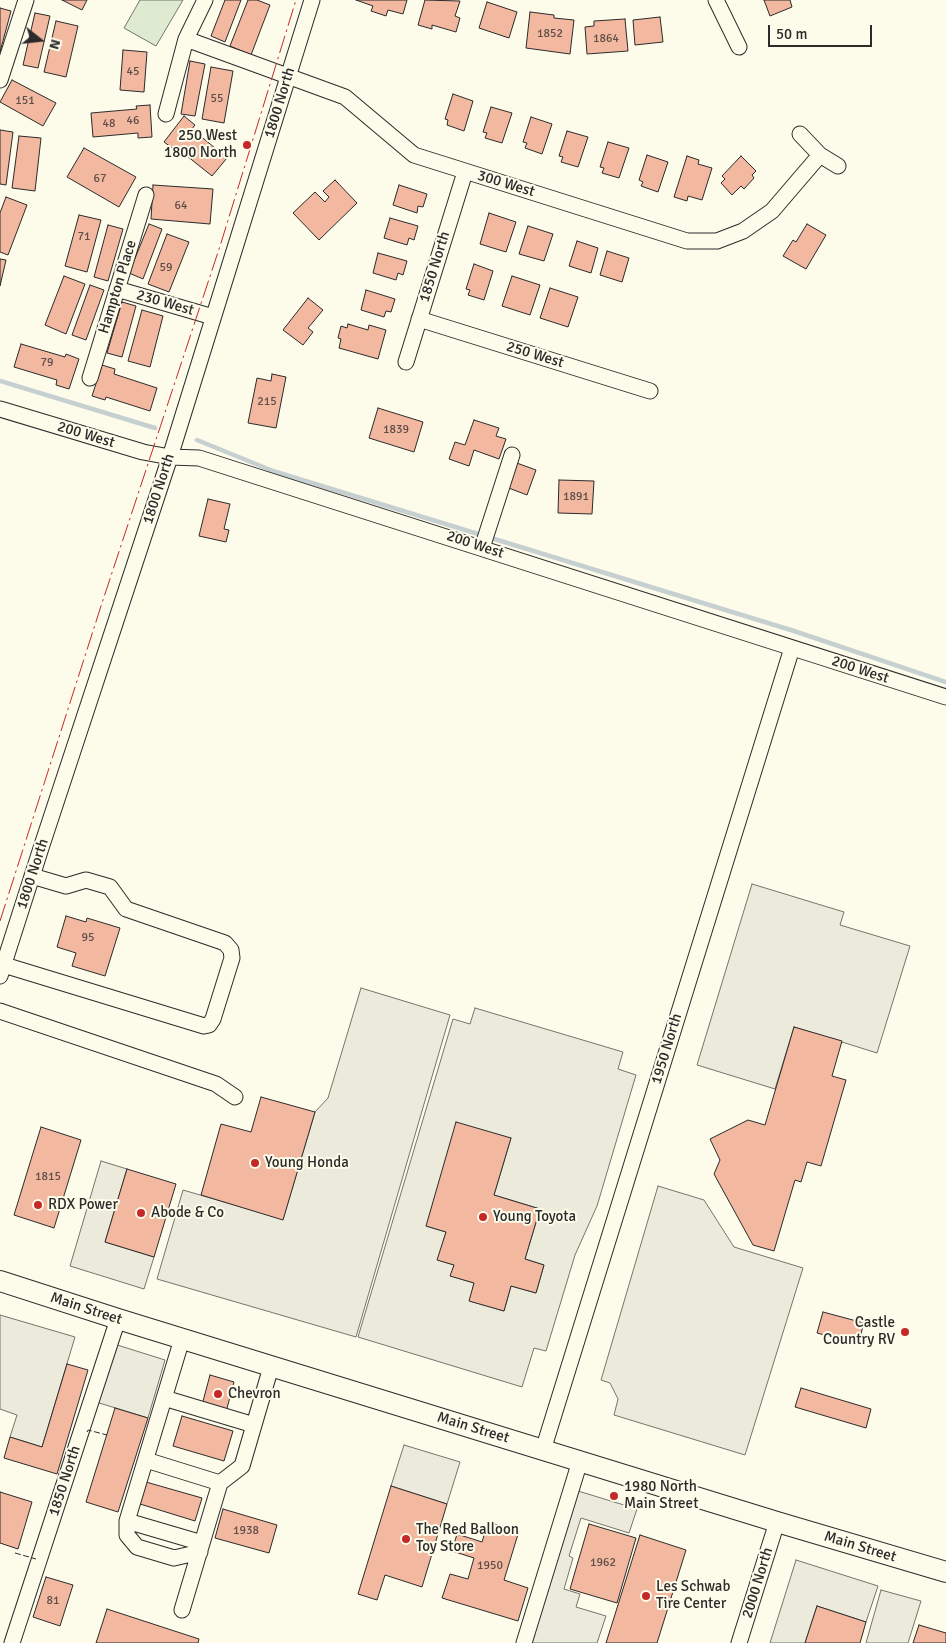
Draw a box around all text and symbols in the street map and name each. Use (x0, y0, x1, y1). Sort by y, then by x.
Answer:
north arrow (15, 15, 65, 65)
scale bar (771, 15, 875, 47)
text: 50 m (776, 25, 807, 43)
house number: 1852 (537, 27, 563, 41)
house number: 1864 (593, 32, 619, 46)
text: N (45, 37, 64, 51)
house number: 45 (127, 65, 139, 79)
street label: 1800 North (261, 65, 299, 141)
house number: 55 (211, 92, 223, 106)
house number: 151 (15, 94, 35, 108)
house number: 46 (127, 114, 139, 128)
house number: 48 (103, 117, 115, 131)
place label: 250 West 1800 North (164, 127, 237, 162)
marker: 250 West 1800 North (241, 139, 253, 151)
street label: 300 West (475, 167, 537, 201)
house number: 67 (94, 172, 106, 186)
house number: 64 (175, 199, 187, 213)
street label: 1850 North (416, 229, 454, 305)
house number: 71 (78, 230, 90, 244)
street label: Hampton Place (95, 238, 141, 336)
house number: 59 (160, 261, 172, 275)
street label: 230 West (134, 286, 196, 320)
street label: 250 West (504, 338, 566, 372)
house number: 79 (41, 356, 53, 370)
house number: 215 (257, 395, 277, 409)
street label: 200 West (55, 418, 117, 452)
house number: 1839 (383, 423, 409, 437)
street label: 1800 North (139, 452, 179, 526)
house number: 1891 (563, 490, 589, 504)
street label: 200 West (444, 527, 506, 563)
street label: 200 West (829, 652, 891, 688)
street label: 1800 North (13, 837, 53, 911)
house number: 95 (82, 931, 94, 945)
street label: 1950 North (648, 1011, 686, 1087)
place label: Young Honda (265, 1154, 349, 1172)
marker: Young Honda (249, 1157, 261, 1169)
house number: 1815 (35, 1170, 61, 1184)
place label: RDX Power (48, 1196, 118, 1214)
marker: RDX Power (32, 1199, 44, 1211)
place label: Abode & Co (151, 1204, 224, 1222)
marker: Abode & Co (135, 1207, 147, 1219)
place label: Young Toyota (493, 1208, 576, 1226)
marker: Young Toyota (477, 1211, 489, 1223)
street label: Main Street (48, 1289, 124, 1329)
place label: Castle Country RV (823, 1314, 895, 1349)
marker: Castle Country RV (899, 1326, 911, 1338)
place label: Chevron (228, 1385, 281, 1403)
marker: Chevron (212, 1388, 224, 1400)
street label: Main Street (435, 1409, 511, 1447)
street label: 1850 North (45, 1444, 85, 1518)
place label: 1980 North Main Street (624, 1478, 698, 1513)
marker: 1980 North Main Street (608, 1490, 620, 1502)
place label: The Red Balloon Toy Store (416, 1521, 519, 1556)
house number: 1938 (233, 1524, 259, 1538)
street label: Main Street (822, 1528, 898, 1566)
marker: The Red Balloon Toy Store (400, 1533, 412, 1545)
street label: 2000 North (739, 1545, 777, 1621)
house number: 1962 (590, 1556, 616, 1570)
house number: 1950 (477, 1559, 503, 1573)
place label: Les Schwab Tire Center (656, 1578, 730, 1613)
marker: Les Schwab Tire Center (640, 1590, 652, 1602)
house number: 81 (47, 1594, 59, 1608)

